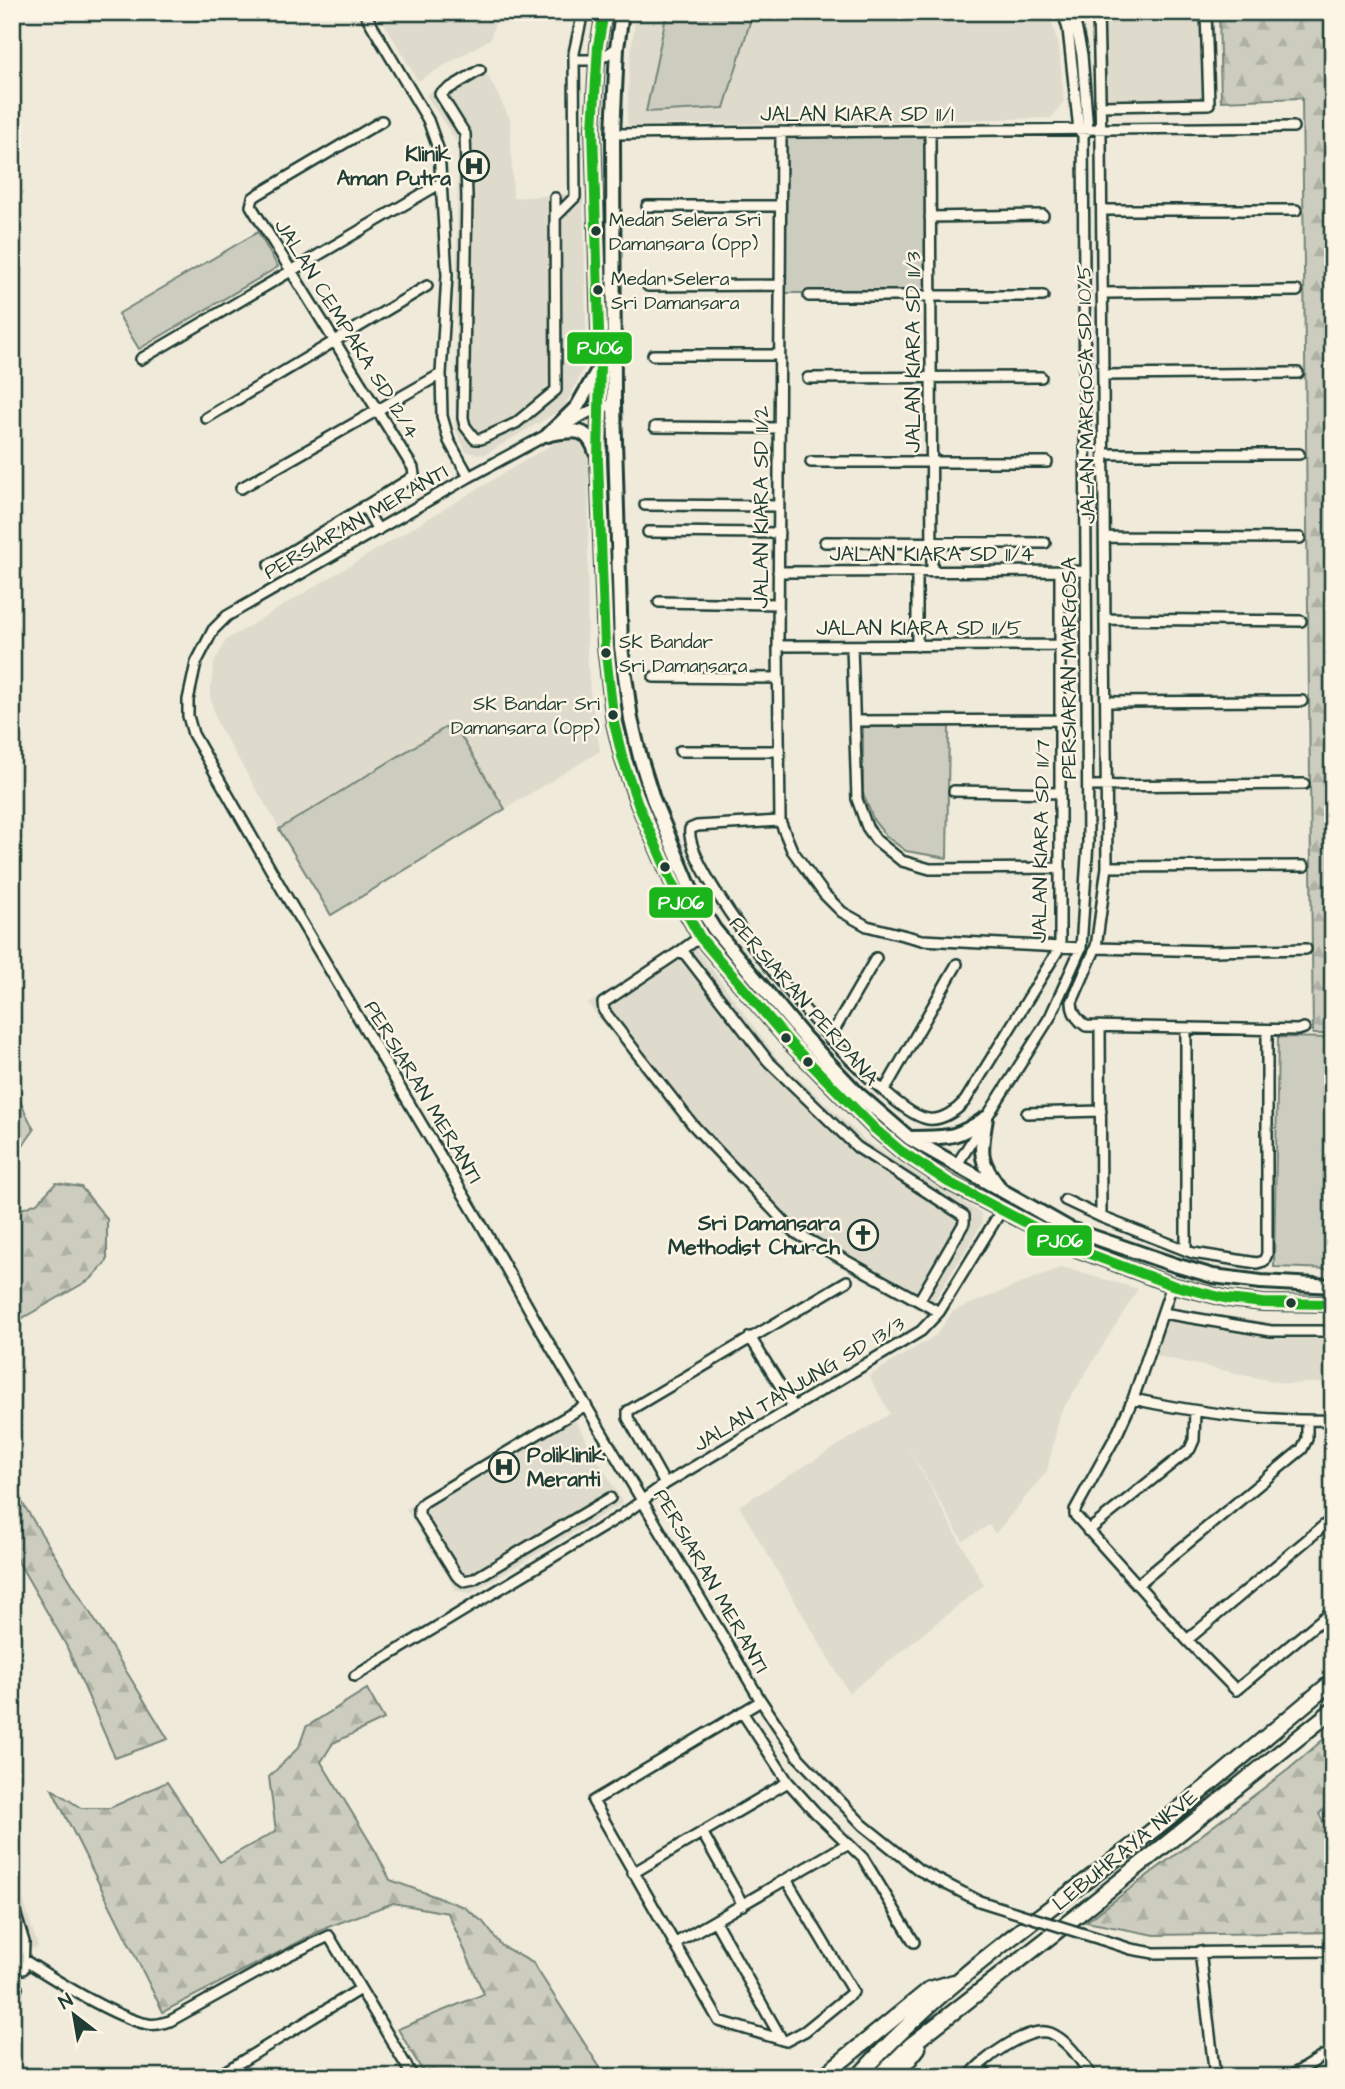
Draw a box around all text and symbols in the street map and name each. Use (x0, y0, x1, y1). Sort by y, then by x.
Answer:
street label: JALAN KIARA SD 11/1 (760, 100, 954, 129)
place label: Klinik Aman Putra (337, 140, 451, 193)
hospital icon: Klinik Aman Putra (457, 149, 491, 183)
place label: Medan Selera Sri Damansara (Opp) (609, 207, 761, 258)
street label: JALAN CEMPAKA SD 12/4 (267, 213, 427, 445)
marker: Medan Selera Sri Damansara (Opp) (589, 224, 603, 238)
street label: JALAN KIARA SD 11/3 (899, 251, 928, 453)
street label: JALAN MARGOSA SD 10/5 (1069, 264, 1103, 524)
place label: Medan Selera Sri Damansara (611, 266, 740, 317)
marker: Medan Selera Sri Damansara (591, 283, 605, 297)
line badge: PJ06 (566, 331, 633, 365)
text: PJ06 (577, 335, 623, 362)
street label: JALAN KIARA SD 11/2 (747, 406, 776, 608)
street label: PERSIARAN MERANTI (258, 457, 454, 587)
street label: JALAN KIARA SD 11/4 (829, 540, 1035, 569)
street label: PERSIARAN MARGOSA (1055, 556, 1084, 779)
street label: JALAN KIARA SD 11/5 (816, 614, 1022, 643)
place label: SK Bandar Sri Damansara (619, 629, 748, 680)
marker: SK Bandar Sri Damansara (599, 646, 613, 660)
place label: SK Bandar Sri Damansara (Opp) (451, 691, 600, 742)
marker: SK Bandar Sri Damansara (Opp) (606, 708, 620, 722)
street label: JALAN KIARA SD 11/7 (1025, 739, 1057, 943)
unlabelled marker (658, 860, 672, 874)
line badge: PJ06 (648, 886, 714, 919)
text: PJ06 (658, 890, 704, 917)
street label: PERSIARAN PERDANA (722, 910, 886, 1092)
street label: PERSIARAN MERANTI (357, 995, 489, 1189)
unlabelled marker (779, 1031, 793, 1045)
unlabelled marker (801, 1055, 815, 1069)
place label: Sri Damansara Methodist Church (668, 1209, 841, 1262)
church icon: Sri Damansara Methodist Church (846, 1218, 880, 1252)
line badge: PJ06 (1026, 1224, 1093, 1257)
text: PJ06 (1037, 1228, 1083, 1255)
unlabelled marker (1284, 1296, 1298, 1310)
street label: JALAN TANJUNG SD 13/3 (688, 1309, 910, 1459)
place label: Poliklinik Meranti (527, 1441, 605, 1494)
hospital icon: Poliklinik Meranti (487, 1450, 521, 1484)
street label: PERSIARAN MERANTI (646, 1483, 776, 1679)
street label: LEBUHRAYA NKVE (1046, 1782, 1204, 1918)
north arrow (38, 1980, 108, 2050)
text: N (54, 1987, 78, 2016)

